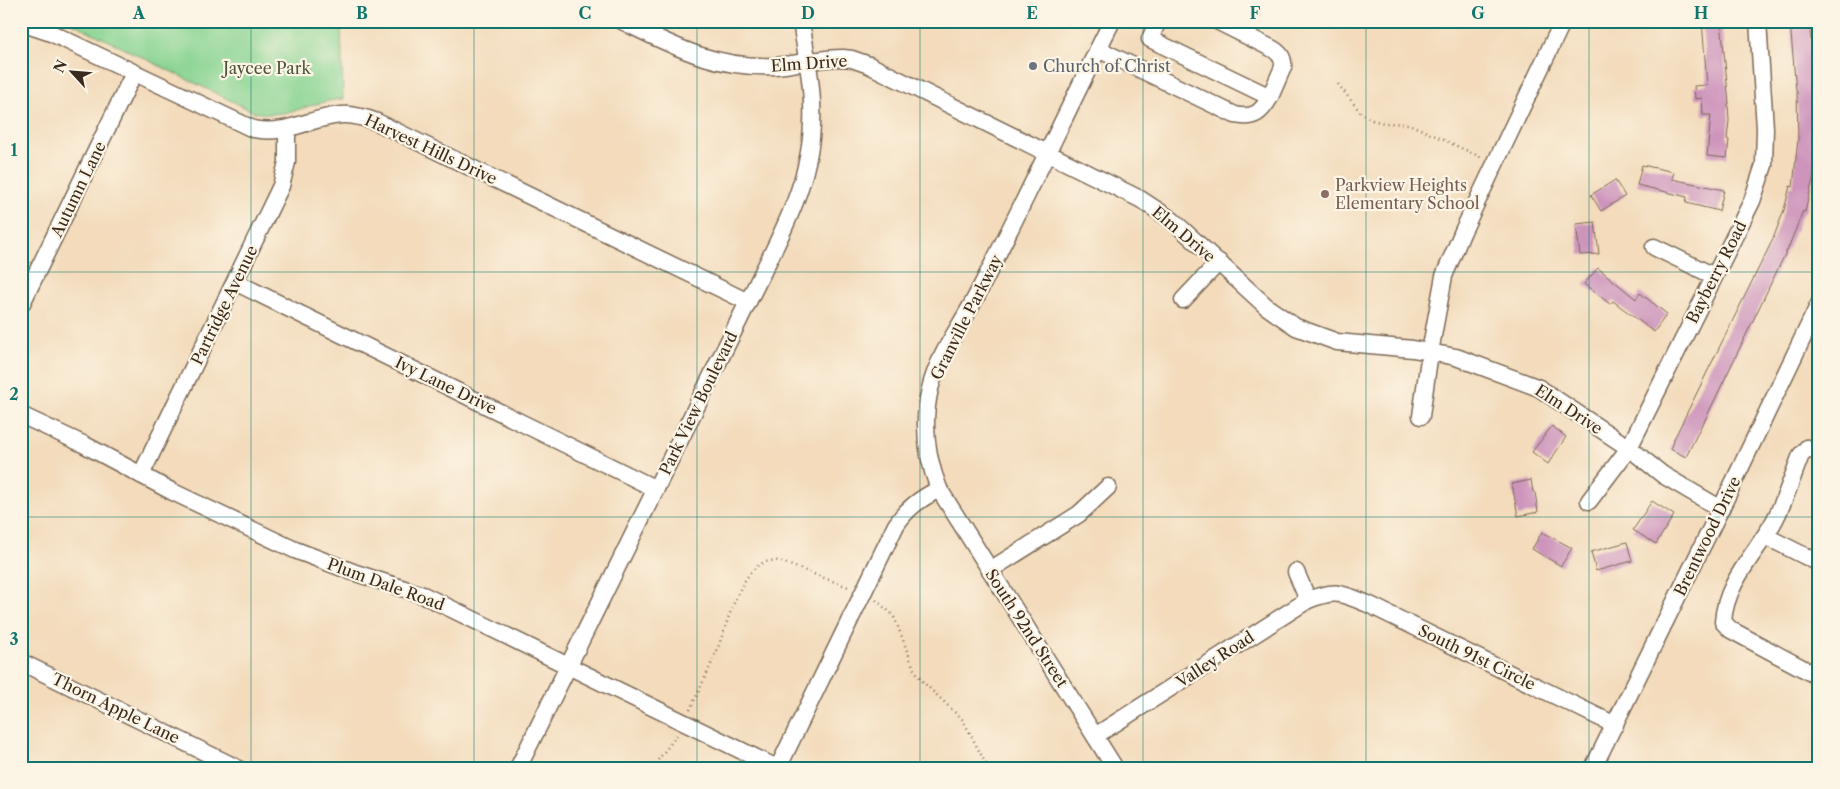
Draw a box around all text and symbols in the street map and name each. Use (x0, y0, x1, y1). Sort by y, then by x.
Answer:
text: A (132, 3, 146, 23)
text: B (356, 3, 368, 23)
text: C (579, 3, 591, 23)
text: D (801, 3, 815, 23)
text: E (1026, 3, 1038, 23)
text: F (1250, 3, 1261, 23)
text: G (1471, 3, 1485, 23)
text: H (1694, 3, 1708, 23)
north arrow (48, 48, 98, 98)
street label: Elm Drive (770, 50, 848, 76)
place label: Church of Christ (1043, 56, 1171, 76)
text: N (50, 57, 71, 76)
park label: Jaycee Park (220, 58, 311, 78)
marker: Church of Christ (1027, 60, 1039, 72)
street label: Harvest Hills Drive (362, 110, 500, 188)
street label: Autumn Lane (46, 138, 110, 241)
text: 1 (10, 140, 18, 160)
place label: Parkview Heights Elementary School (1335, 175, 1480, 213)
marker: Parkview Heights Elementary School (1319, 188, 1331, 200)
street label: Elm Drive (1148, 202, 1220, 266)
street label: Bayberry Road (1682, 217, 1751, 327)
street label: Partridge Avenue (186, 242, 262, 368)
street label: Granville Parkway (926, 250, 1007, 383)
street label: Park View Boulevard (655, 328, 742, 478)
street label: Ivy Lane Drive (392, 352, 500, 418)
street label: Elm Drive (1531, 380, 1607, 438)
text: 2 (9, 384, 19, 404)
street label: Brentwood Drive (1669, 473, 1745, 599)
street label: Plum Dale Road (325, 554, 448, 615)
street label: South 92nd Street (981, 565, 1073, 691)
street label: South 91st Circle (1415, 620, 1539, 694)
street label: Valley Road (1171, 626, 1258, 692)
text: 3 (9, 629, 19, 649)
street label: Thorn Apple Lane (49, 668, 183, 748)

